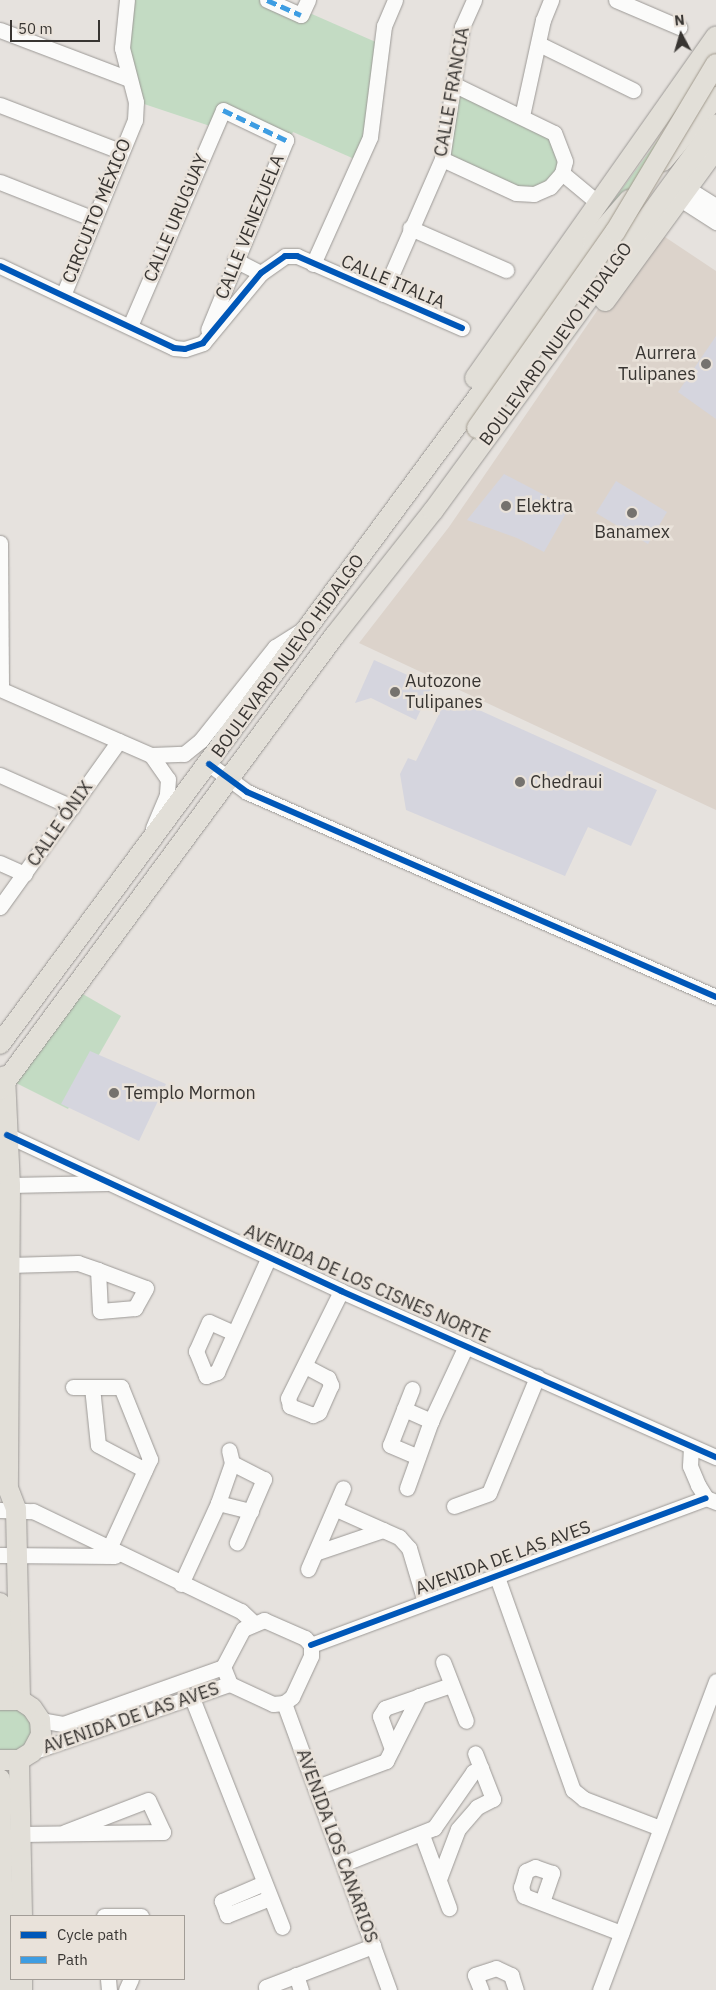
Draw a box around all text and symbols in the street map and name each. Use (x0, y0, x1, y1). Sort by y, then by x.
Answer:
scale bar (12, 10, 102, 42)
north arrow (656, 10, 706, 60)
text: N (673, 11, 685, 30)
text: 50 m (18, 19, 53, 38)
street label: CALLE FRANCIA (430, 25, 474, 159)
street label: CIRCUITO MÉXICO (58, 135, 136, 287)
street label: CALLE URUGUAY (139, 151, 213, 285)
street label: CALLE VENEZUELA (211, 151, 289, 303)
street label: BOULEVARD NUEVO HIDALGO (475, 238, 637, 450)
street label: CALLE ITALIA (338, 250, 448, 314)
place label: Aurrera Tulipanes (618, 343, 696, 386)
marker: Aurrera Tulipanes (700, 358, 712, 370)
place label: Elektra (516, 495, 573, 517)
marker: Elektra (500, 500, 512, 512)
marker: Banamex (626, 507, 638, 519)
place label: Banamex (594, 521, 670, 543)
street label: BOULEVARD NUEVO HIDALGO (207, 550, 369, 762)
place label: Autozone Tulipanes (405, 671, 483, 714)
marker: Autozone Tulipanes (389, 686, 401, 698)
place label: Chedraui (530, 771, 603, 793)
marker: Chedraui (514, 776, 526, 788)
street label: CALLE ÓNIX (23, 777, 97, 871)
place label: Templo Mormon (124, 1082, 256, 1104)
marker: Templo Mormon (108, 1087, 120, 1099)
street label: AVENIDA DE LOS CISNES NORTE (241, 1220, 493, 1348)
street label: AVENIDA DE LAS AVES (412, 1516, 594, 1600)
street label: AVENIDA DE LAS AVES (40, 1678, 222, 1758)
street label: AVENIDA LOS CANARIOS (292, 1746, 382, 1946)
legend (10, 1915, 185, 1980)
text: Cycle path (57, 1925, 128, 1944)
text: Path (57, 1950, 88, 1969)

